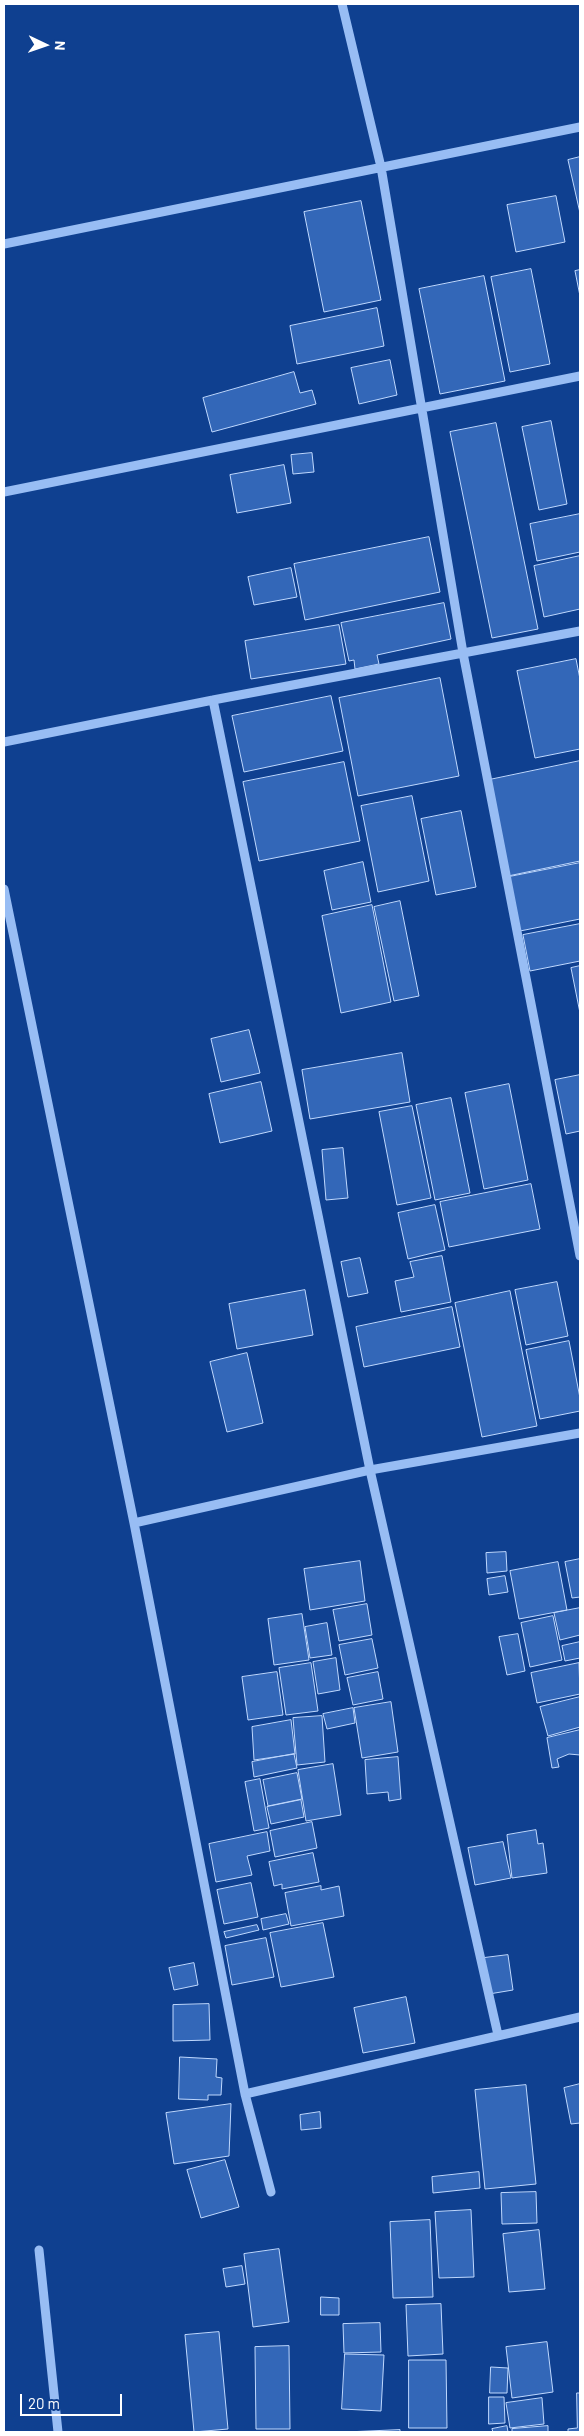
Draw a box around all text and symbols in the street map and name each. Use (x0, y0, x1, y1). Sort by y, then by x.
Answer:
north arrow (20, 20, 70, 70)
text: N (52, 41, 69, 51)
scale bar (22, 2384, 125, 2416)
text: 20 m (28, 2394, 60, 2412)

